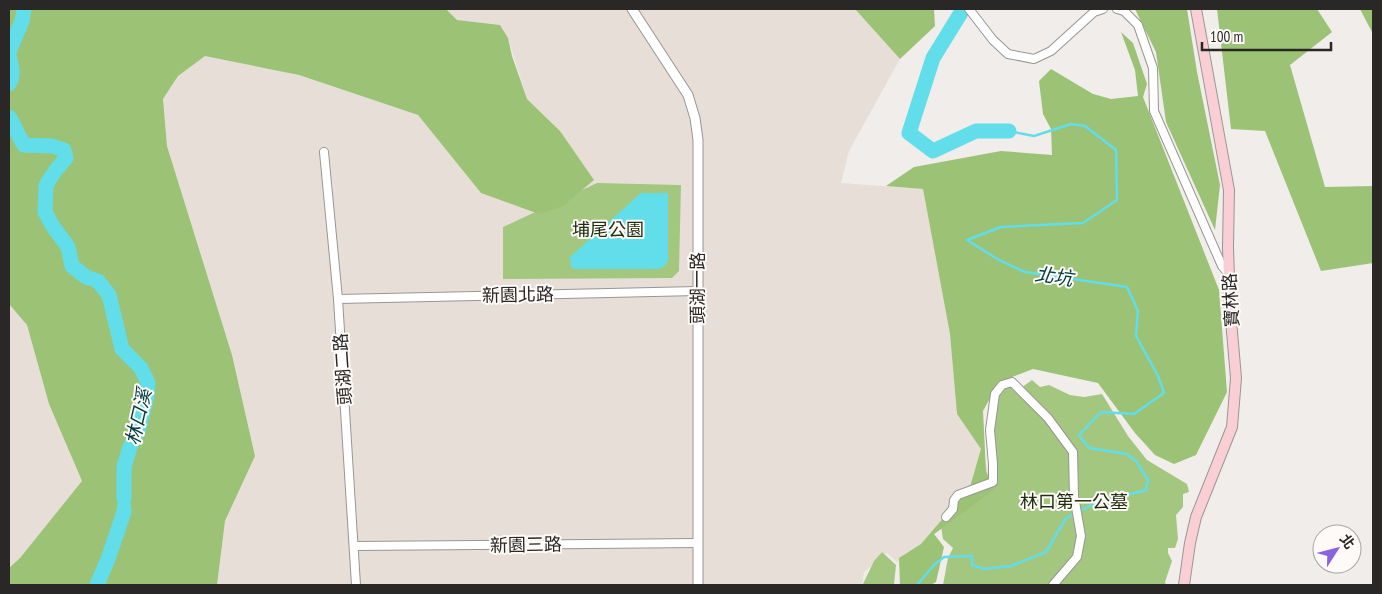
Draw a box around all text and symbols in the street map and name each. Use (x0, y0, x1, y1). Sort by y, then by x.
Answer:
scale bar (1202, 20, 1331, 52)
text: 100 m (1210, 27, 1243, 46)
park label: 埔尾公園 (572, 218, 644, 241)
street label: 頭湖一路 (686, 252, 709, 324)
water label: 北坑 (1034, 261, 1077, 291)
street label: 寶林路 (1218, 272, 1243, 328)
street label: 新園北路 (482, 282, 554, 307)
street label: 頭湖二路 (329, 332, 356, 406)
water label: 林口溪 (120, 384, 157, 447)
park label: 林口第一公墓 (1020, 490, 1128, 513)
north arrow (1312, 524, 1362, 574)
text: 北 (1336, 530, 1359, 552)
street label: 新園三路 (490, 532, 562, 557)

